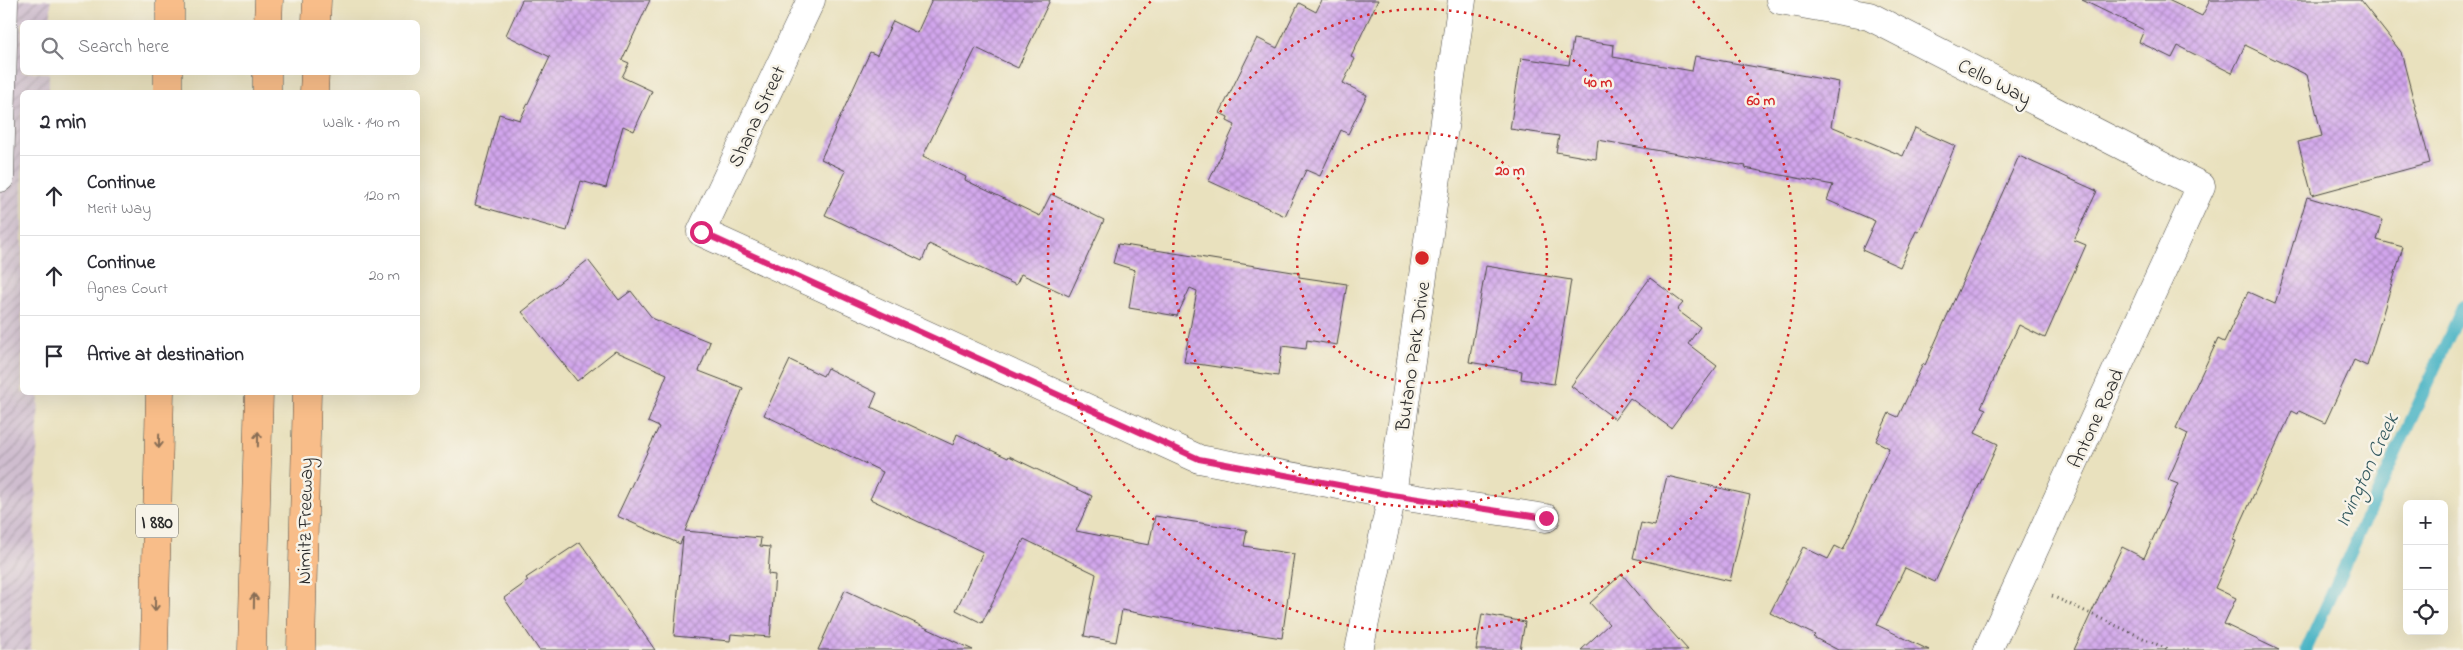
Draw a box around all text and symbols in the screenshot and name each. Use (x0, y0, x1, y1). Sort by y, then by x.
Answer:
search box (20, 20, 420, 75)
icon: search (38, 34, 66, 62)
text: Search here (78, 34, 169, 61)
street label: Cello Way (1952, 52, 2036, 114)
street label: Shana Street (722, 61, 795, 173)
text: 40 m (1583, 72, 1612, 94)
text: 60 m (1746, 90, 1776, 112)
text: 2 min (40, 108, 86, 138)
text: Walk · 140 m (323, 111, 400, 135)
text: 20 m (1494, 160, 1525, 182)
text: Continue (87, 170, 155, 197)
icon: ahead (40, 182, 68, 210)
text: 120 m (364, 184, 400, 208)
text: Merit Way (87, 197, 151, 221)
route start (690, 221, 713, 244)
centre of rings (1413, 249, 1431, 267)
text: Continue (87, 250, 155, 277)
icon: ahead (40, 262, 68, 290)
text: 20 m (369, 264, 400, 288)
text: Agnes Court (87, 277, 168, 301)
street label: Butano Park Drive (1390, 280, 1439, 434)
icon: arrive (40, 342, 68, 370)
text: Arrive at destination (87, 342, 244, 369)
street label: Antone Road (2062, 365, 2133, 474)
water label: Irvington Creek (2328, 408, 2409, 533)
one-way arrow (253, 431, 262, 447)
one-way arrow (154, 432, 164, 449)
street label: Nimitz Freeway (291, 457, 322, 585)
map controls (2403, 500, 2448, 635)
button: + (2403, 500, 2448, 545)
road number: I 880 (136, 504, 178, 538)
route end (1535, 507, 1558, 530)
button: − (2403, 545, 2448, 590)
button: locate (2403, 590, 2448, 635)
one-way arrow (249, 594, 258, 610)
one-way arrow (150, 595, 160, 611)

